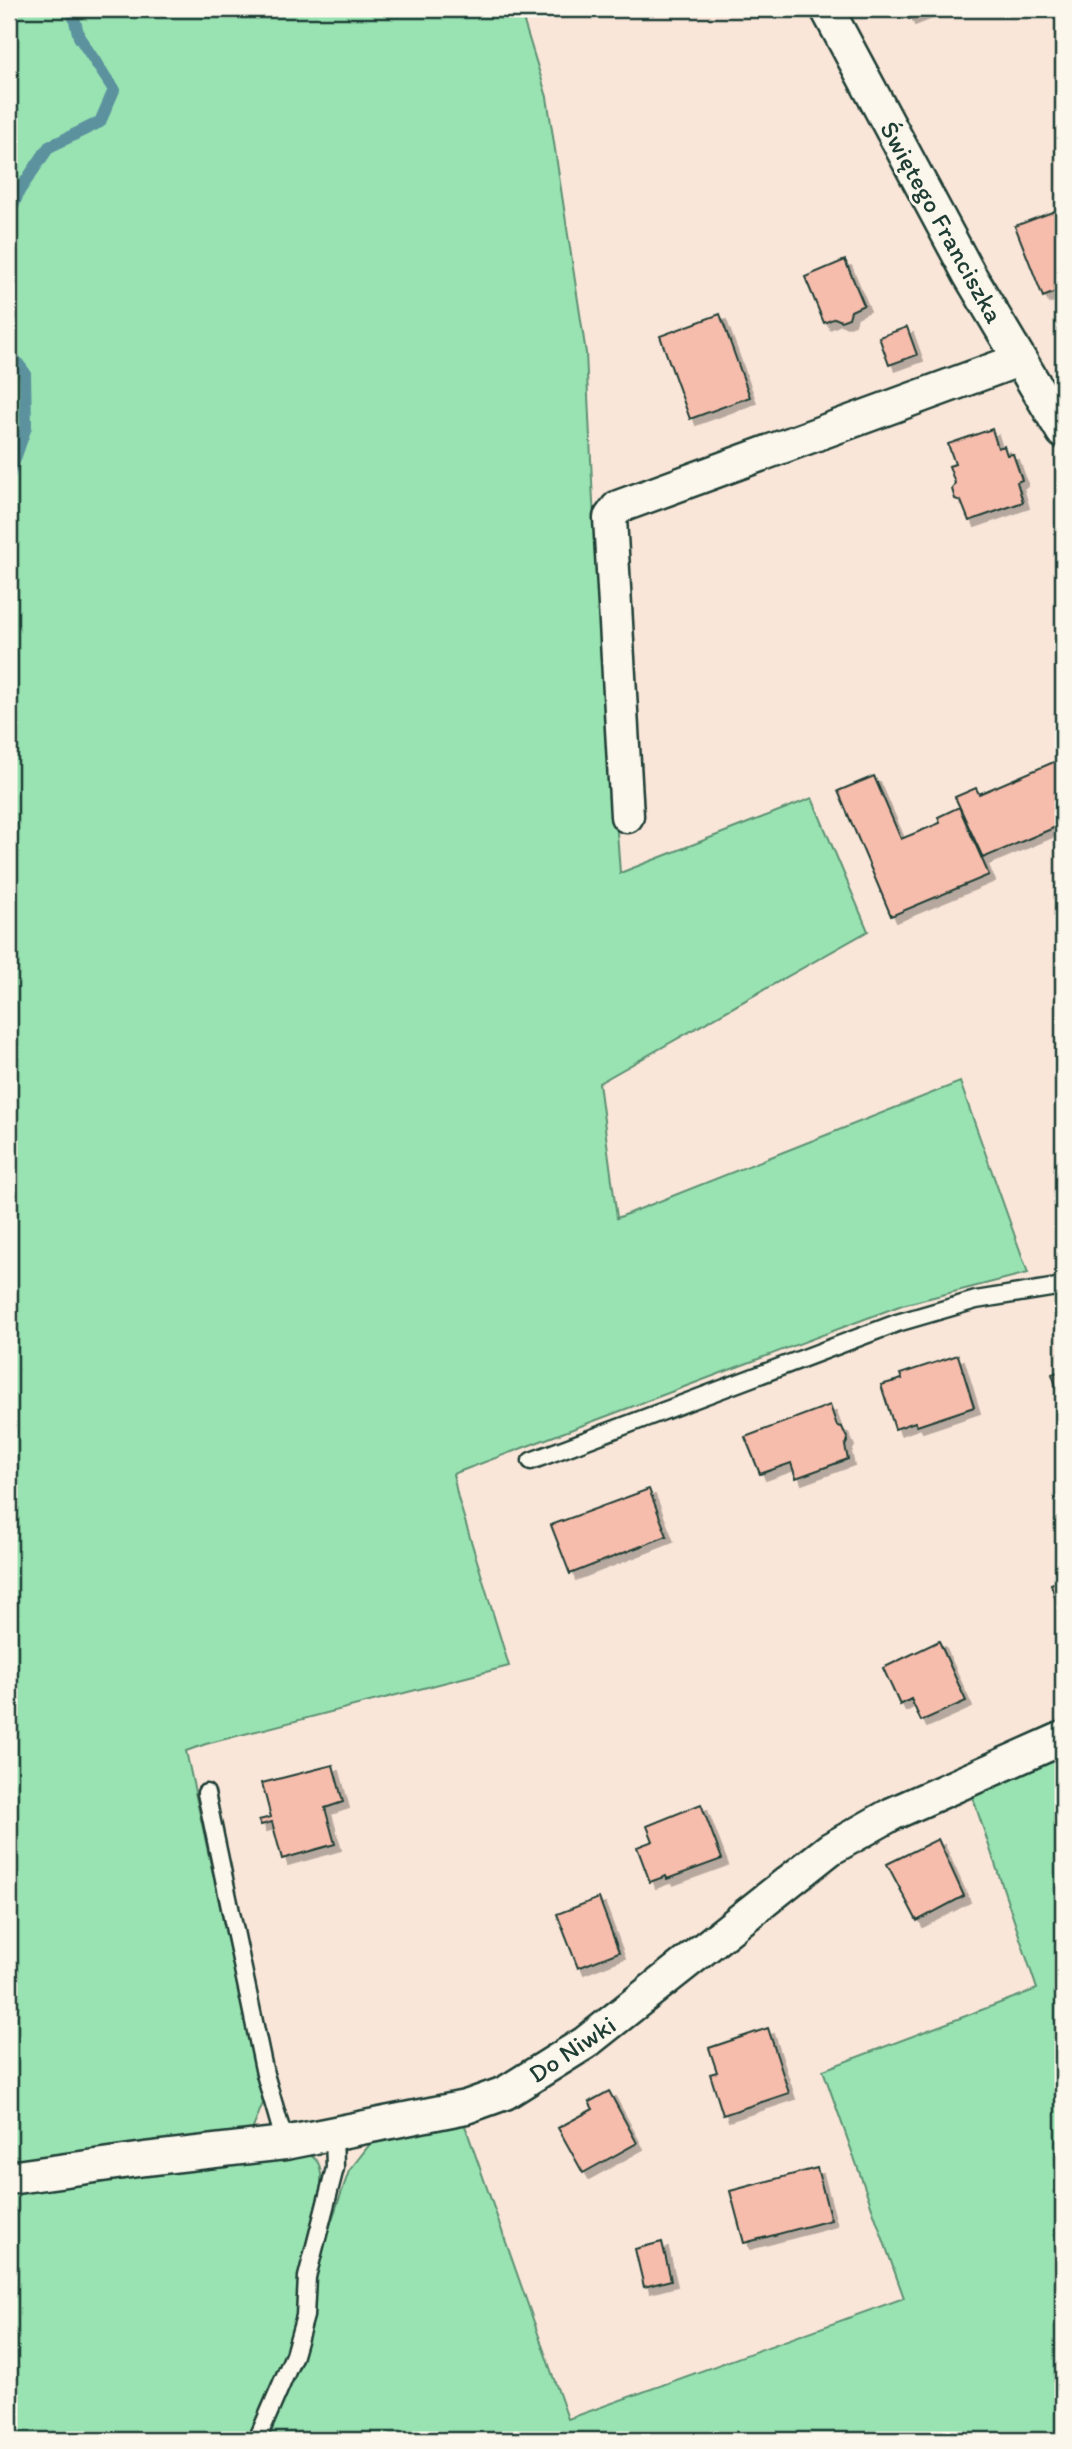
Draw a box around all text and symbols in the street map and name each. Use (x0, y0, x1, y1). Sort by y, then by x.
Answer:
street label: Świętego Franciszka (873, 115, 1011, 329)
street label: Do Niwki (522, 2008, 622, 2090)

